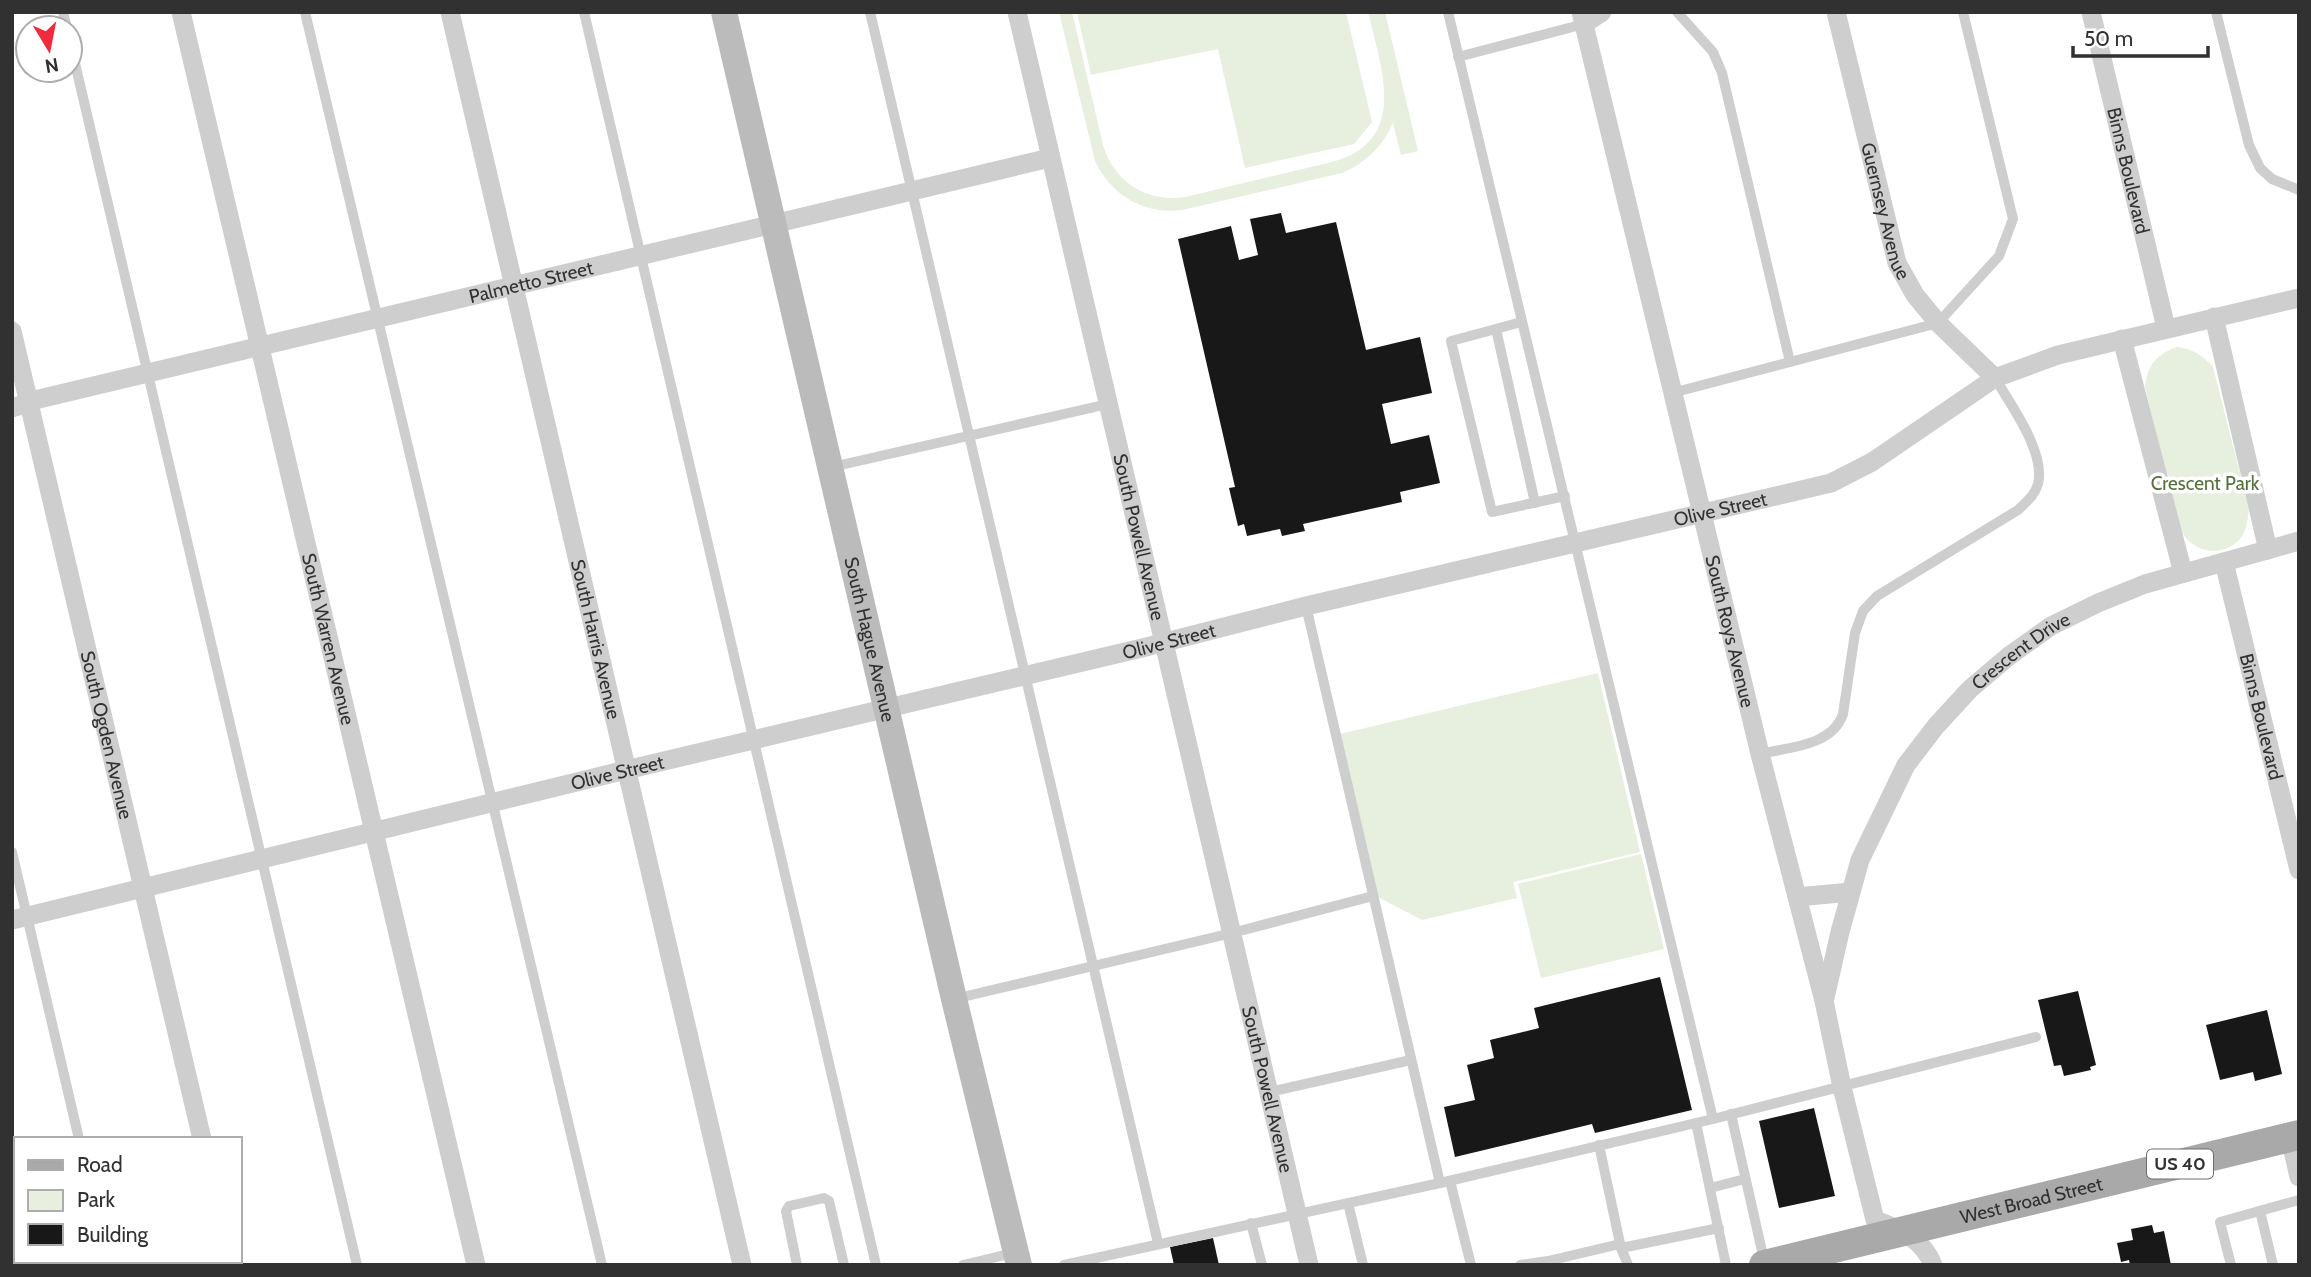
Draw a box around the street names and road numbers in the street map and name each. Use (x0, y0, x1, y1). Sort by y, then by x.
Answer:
street label: Binns Boulevard (2103, 105, 2155, 236)
street label: Guernsey Avenue (1857, 140, 1916, 284)
street label: Palmetto Street (466, 256, 596, 308)
street label: South Powell Avenue (1109, 451, 1170, 623)
street label: Olive Street (1671, 487, 1770, 531)
street label: South Warren Avenue (297, 551, 360, 727)
street label: South Roys Avenue (1701, 553, 1760, 710)
street label: South Hague Avenue (840, 554, 901, 724)
street label: South Harris Avenue (566, 557, 626, 722)
street label: Crescent Drive (1966, 607, 2074, 694)
street label: Olive Street (1120, 618, 1218, 664)
street label: South Ogden Avenue (76, 649, 138, 822)
street label: Binns Boulevard (2235, 651, 2288, 782)
street label: Olive Street (568, 750, 667, 795)
street label: South Powell Avenue (1237, 1004, 1299, 1175)
road number: US 40 (2147, 1149, 2213, 1178)
street label: West Broad Street (1958, 1172, 2105, 1228)

